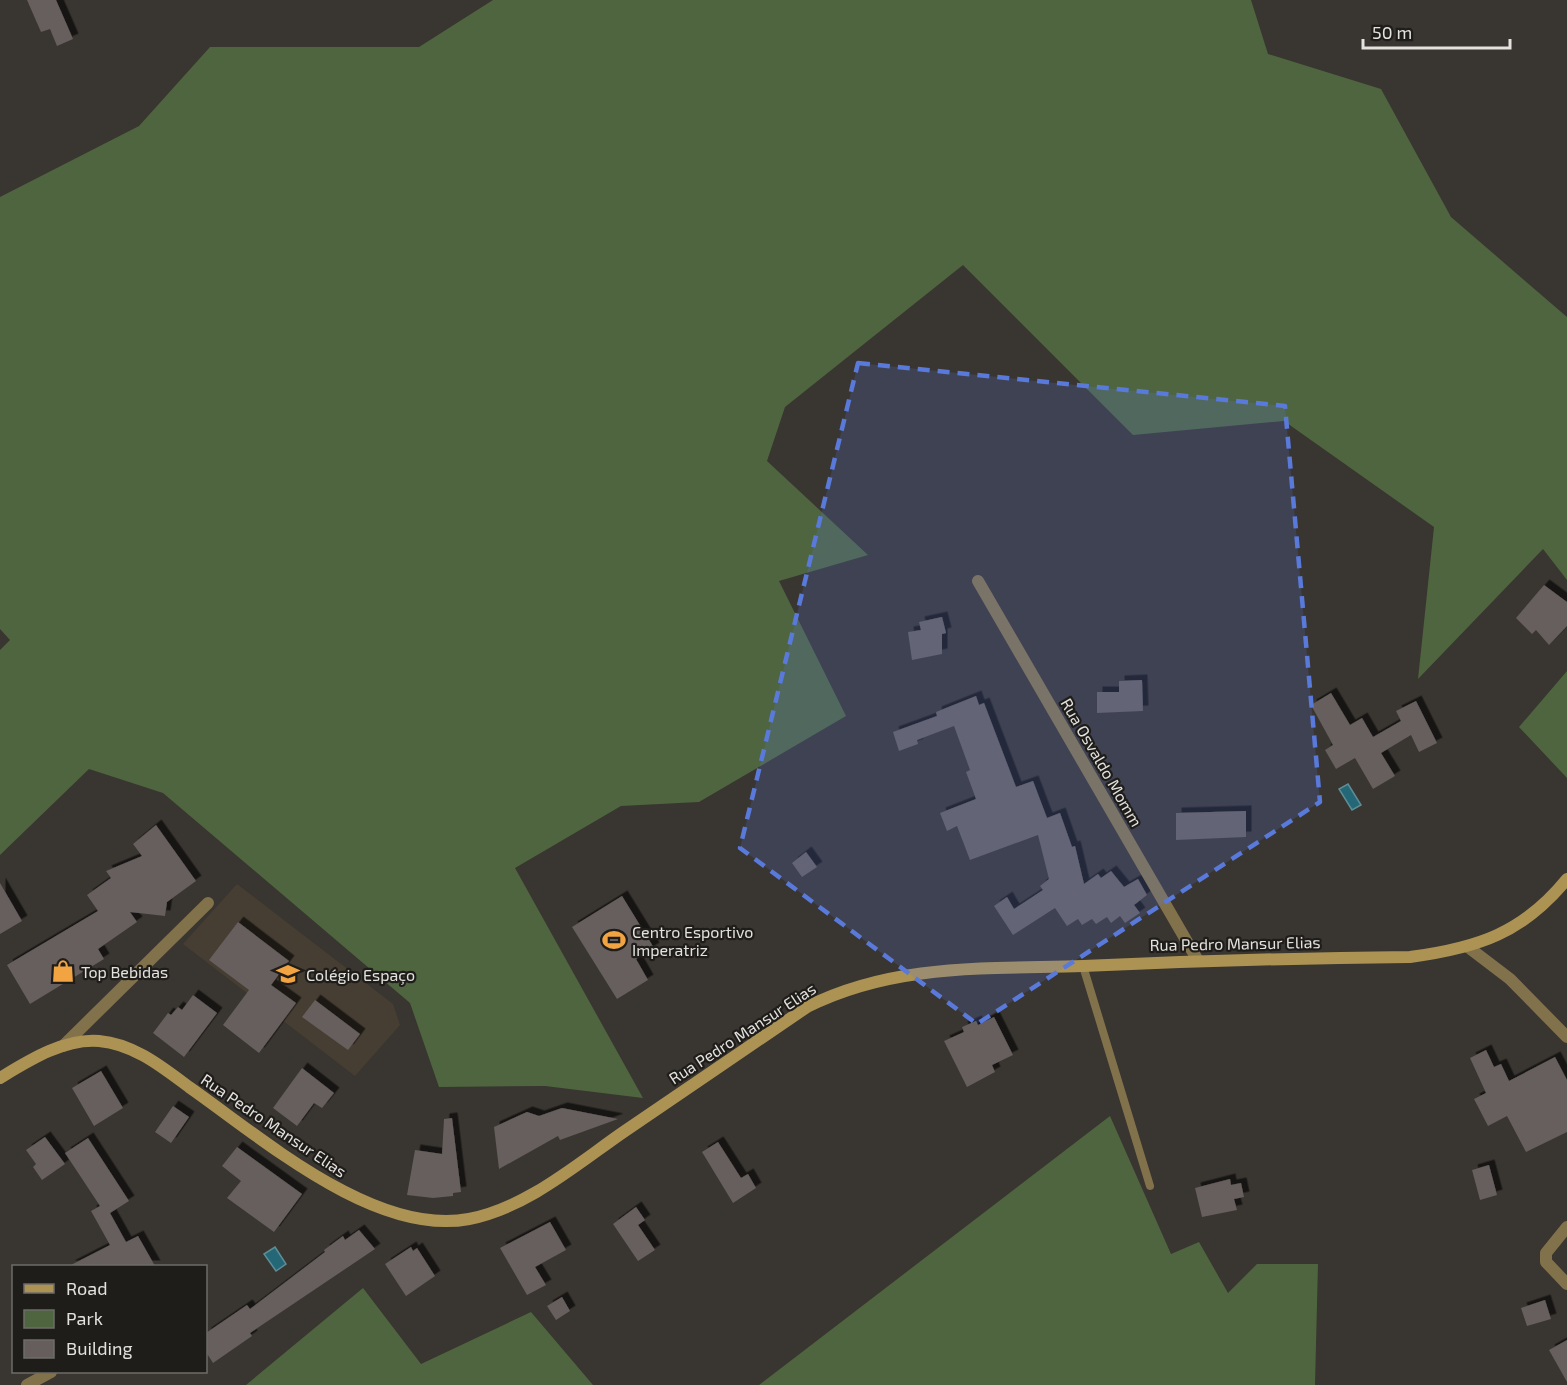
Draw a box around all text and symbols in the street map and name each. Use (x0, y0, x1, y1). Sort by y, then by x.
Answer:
scale bar (1363, 12, 1510, 50)
text: 50 m (1372, 21, 1412, 43)
street label: Rua Osvaldo Momm (1058, 694, 1146, 830)
place label: Centro Esportivo Imperatriz (632, 922, 753, 959)
sports icon: Centro Esportivo Imperatriz (601, 927, 627, 953)
street label: Rua Pedro Mansur Elias (1149, 932, 1321, 954)
shop icon: Top Bebidas (50, 958, 76, 984)
school or university icon: Colégio Espaço (275, 961, 301, 987)
place label: Top Bebidas (81, 962, 168, 981)
place label: Colégio Espaço (306, 965, 415, 985)
street label: Rua Pedro Mansur Elias (665, 978, 819, 1088)
street label: Rua Pedro Mansur Elias (198, 1069, 350, 1181)
legend (12, 1265, 207, 1373)
text: Road (66, 1277, 107, 1299)
text: Park (66, 1307, 103, 1329)
text: Building (66, 1337, 133, 1359)

